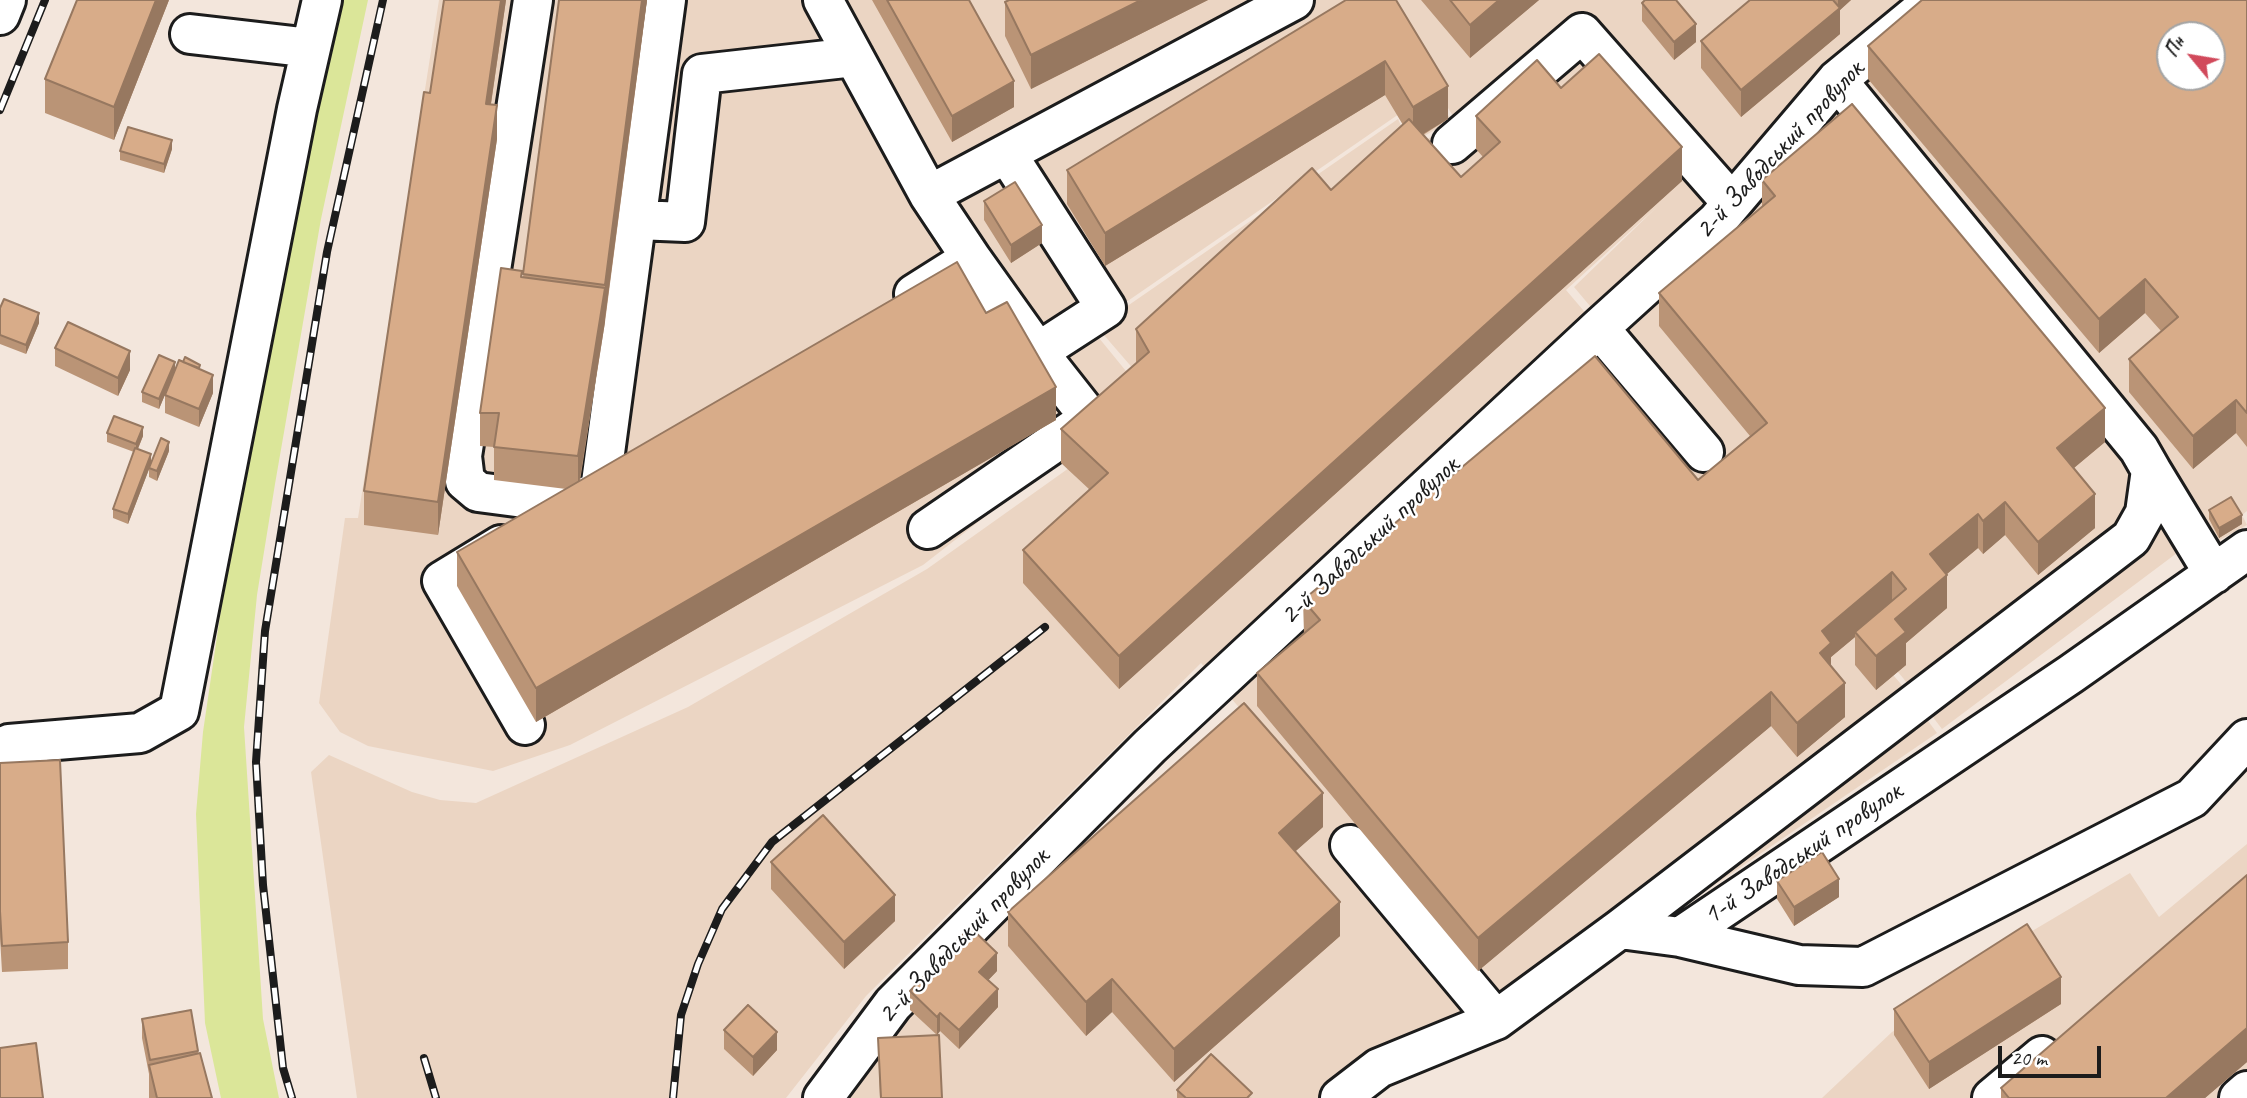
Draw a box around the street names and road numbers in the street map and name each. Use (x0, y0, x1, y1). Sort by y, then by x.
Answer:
street label: 2-й Заводський провулок (1688, 54, 1872, 246)
street label: 2-й Заводський провулок (1274, 449, 1466, 633)
street label: 1-й Заводський провулок (1697, 775, 1909, 933)
street label: 2-й Заводський провулок (871, 841, 1057, 1031)

